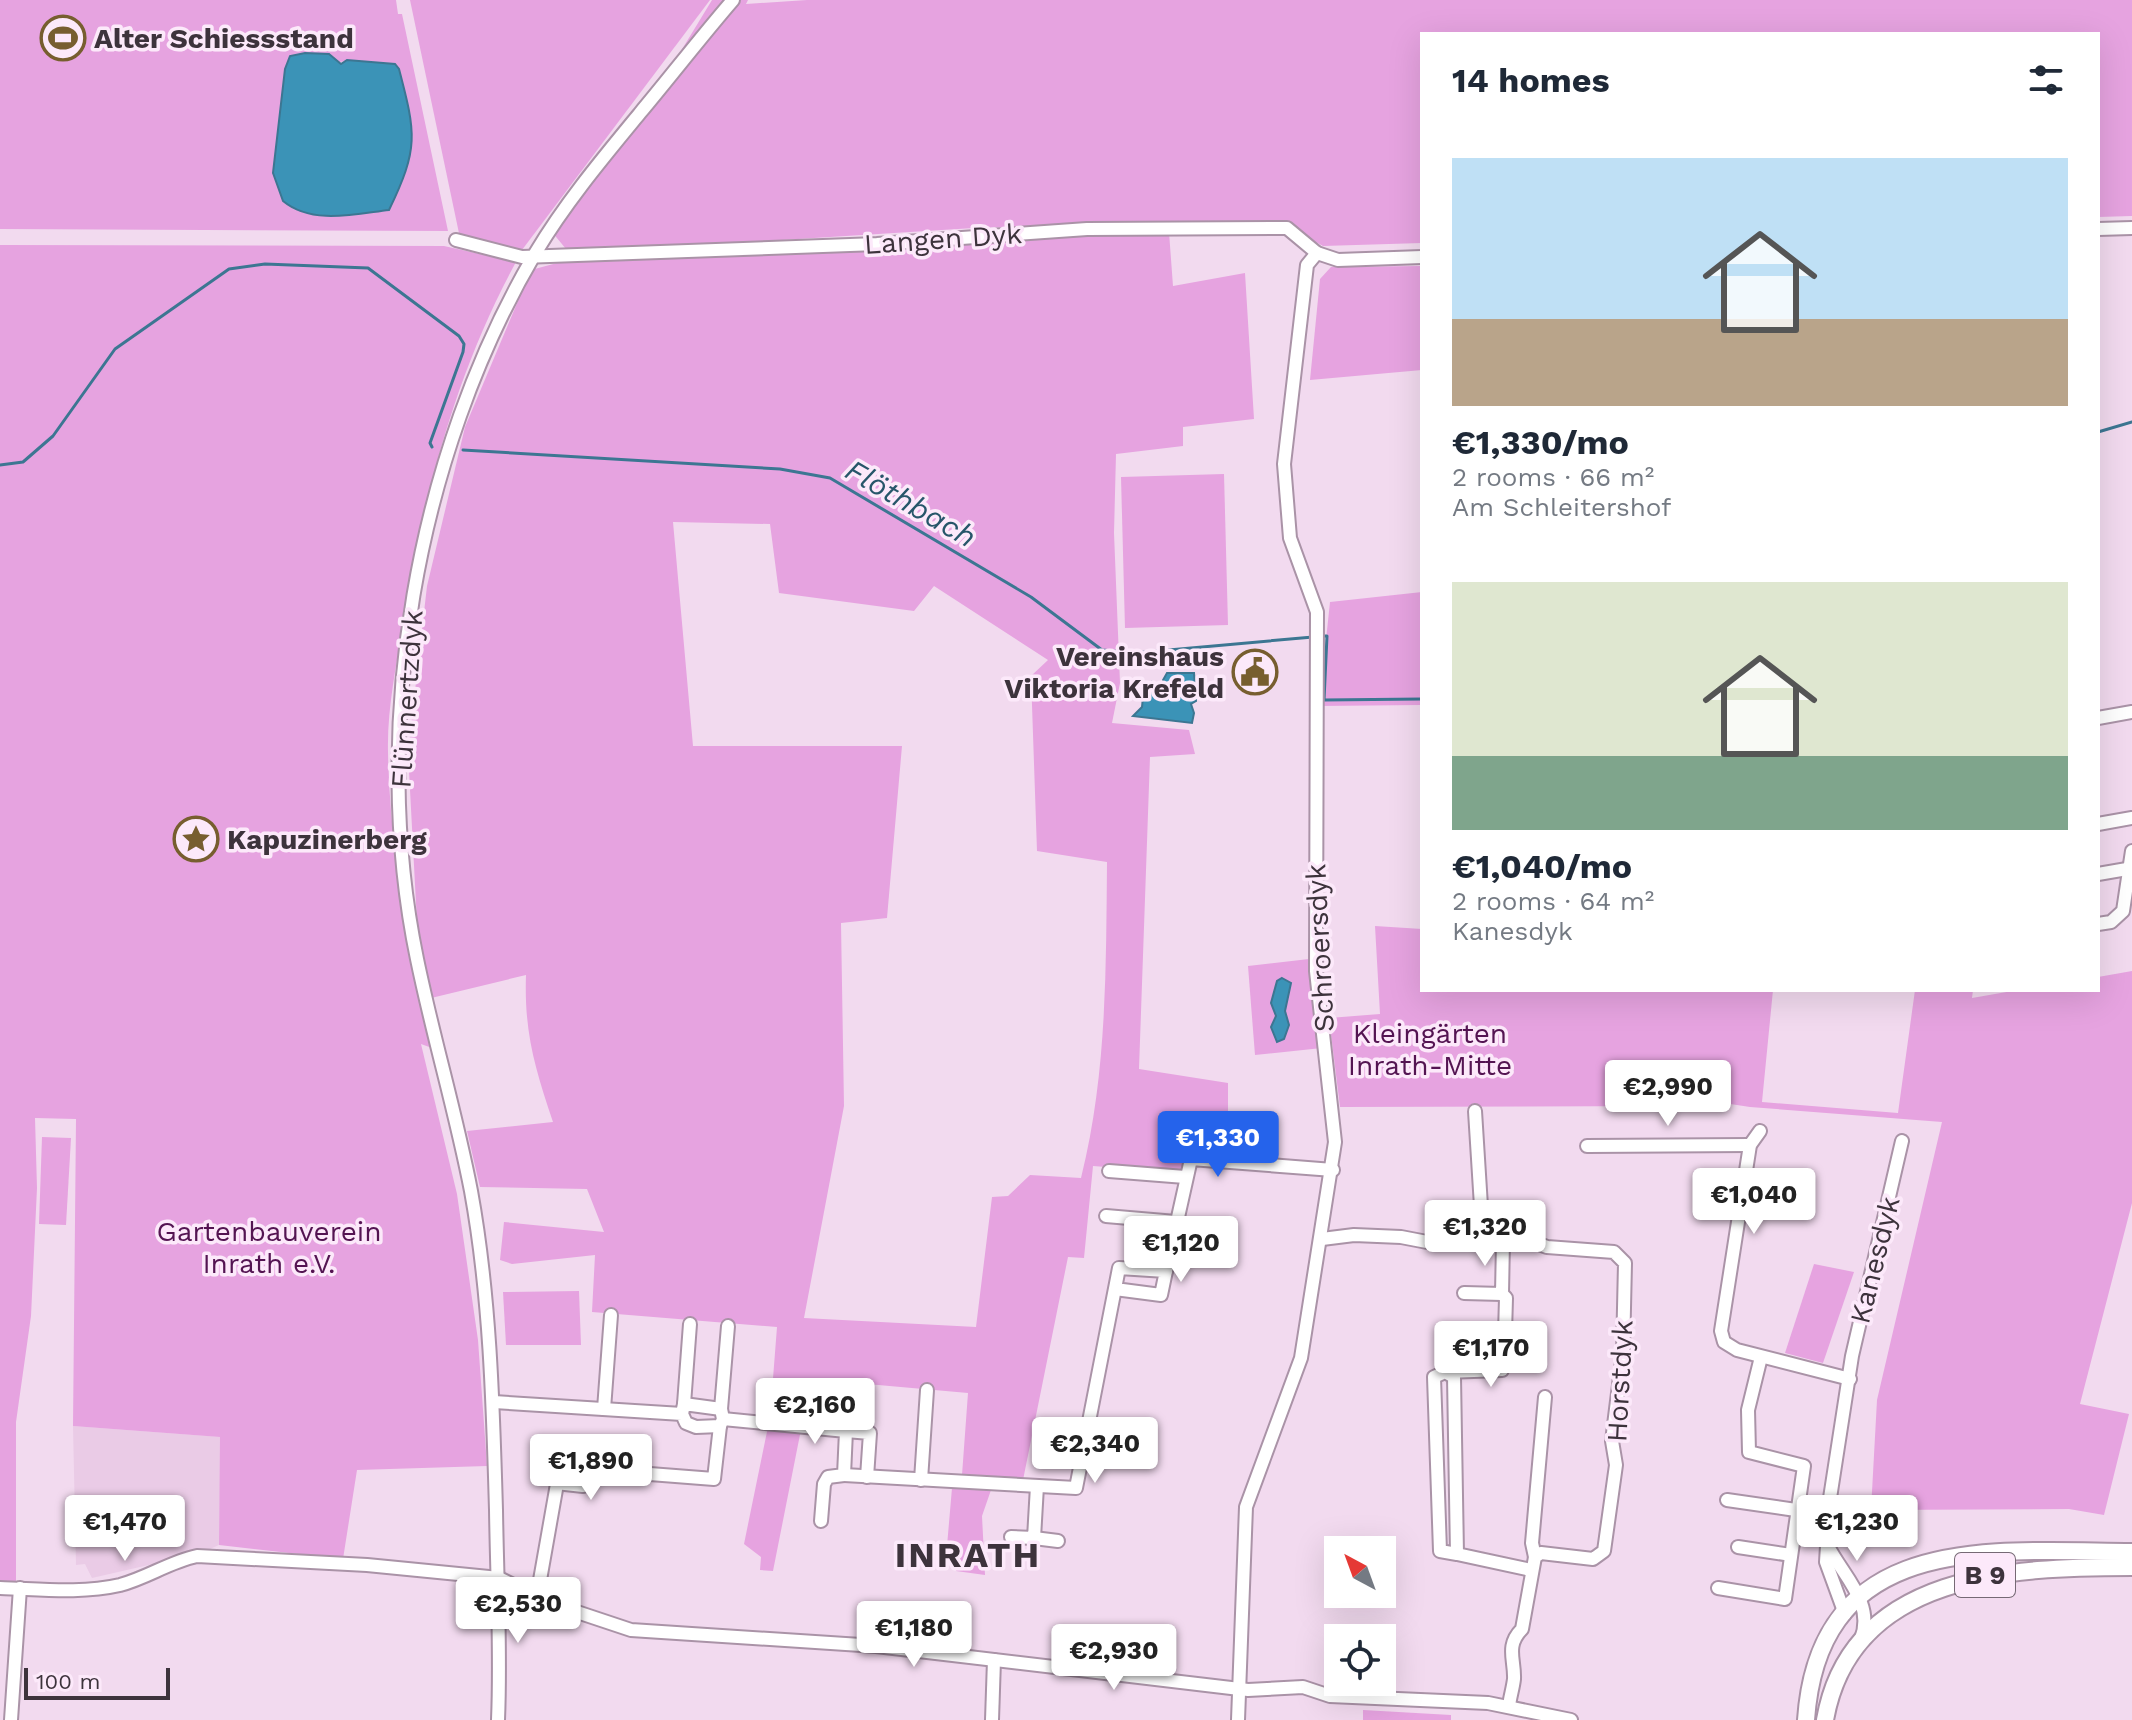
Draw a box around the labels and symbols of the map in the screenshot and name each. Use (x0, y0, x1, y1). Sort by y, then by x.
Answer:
sports icon: Alter Schiessstand (39, 14, 87, 62)
place label: Alter Schiessstand (94, 22, 354, 55)
street label: Langen Dyk (863, 217, 1023, 261)
water label: Flöthbach (840, 452, 982, 554)
street label: Flünnertzdyk (384, 609, 430, 789)
place label: Vereinshaus Viktoria Krefeld (1004, 640, 1224, 705)
public building icon: Vereinshaus Viktoria Krefeld (1231, 648, 1279, 696)
place icon: Kapuzinerberg (172, 815, 220, 863)
place label: Kapuzinerberg (227, 823, 427, 856)
street label: Schroersdyk (1299, 863, 1341, 1033)
park label: Kleingärten Inrath-Mitte (1348, 1017, 1512, 1082)
pin: €2,990 (1603, 1060, 1733, 1128)
pin: €1,330 (1153, 1111, 1283, 1179)
pin: €1,040 (1689, 1168, 1819, 1236)
street label: Kanesdyk (1843, 1193, 1907, 1327)
pin: €1,320 (1420, 1200, 1550, 1268)
park label: Gartenbauverein Inrath e.V. (156, 1215, 382, 1280)
pin: €1,120 (1116, 1216, 1246, 1284)
street label: Horstdyk (1600, 1319, 1640, 1443)
pin: €1,170 (1426, 1321, 1556, 1389)
pin: €2,160 (750, 1378, 880, 1446)
pin: €2,340 (1030, 1417, 1160, 1485)
pin: €1,890 (526, 1434, 656, 1502)
pin: €1,470 (60, 1495, 190, 1563)
pin: €1,230 (1792, 1495, 1922, 1563)
district label: INRATH (895, 1534, 1041, 1576)
north arrow (1324, 1536, 1396, 1608)
road number: B 9 (1955, 1553, 2015, 1597)
pin: €2,530 (453, 1577, 583, 1645)
pin: €1,180 (849, 1601, 979, 1669)
pin: €2,930 (1049, 1624, 1179, 1692)
scale bar (24, 1664, 170, 1700)

